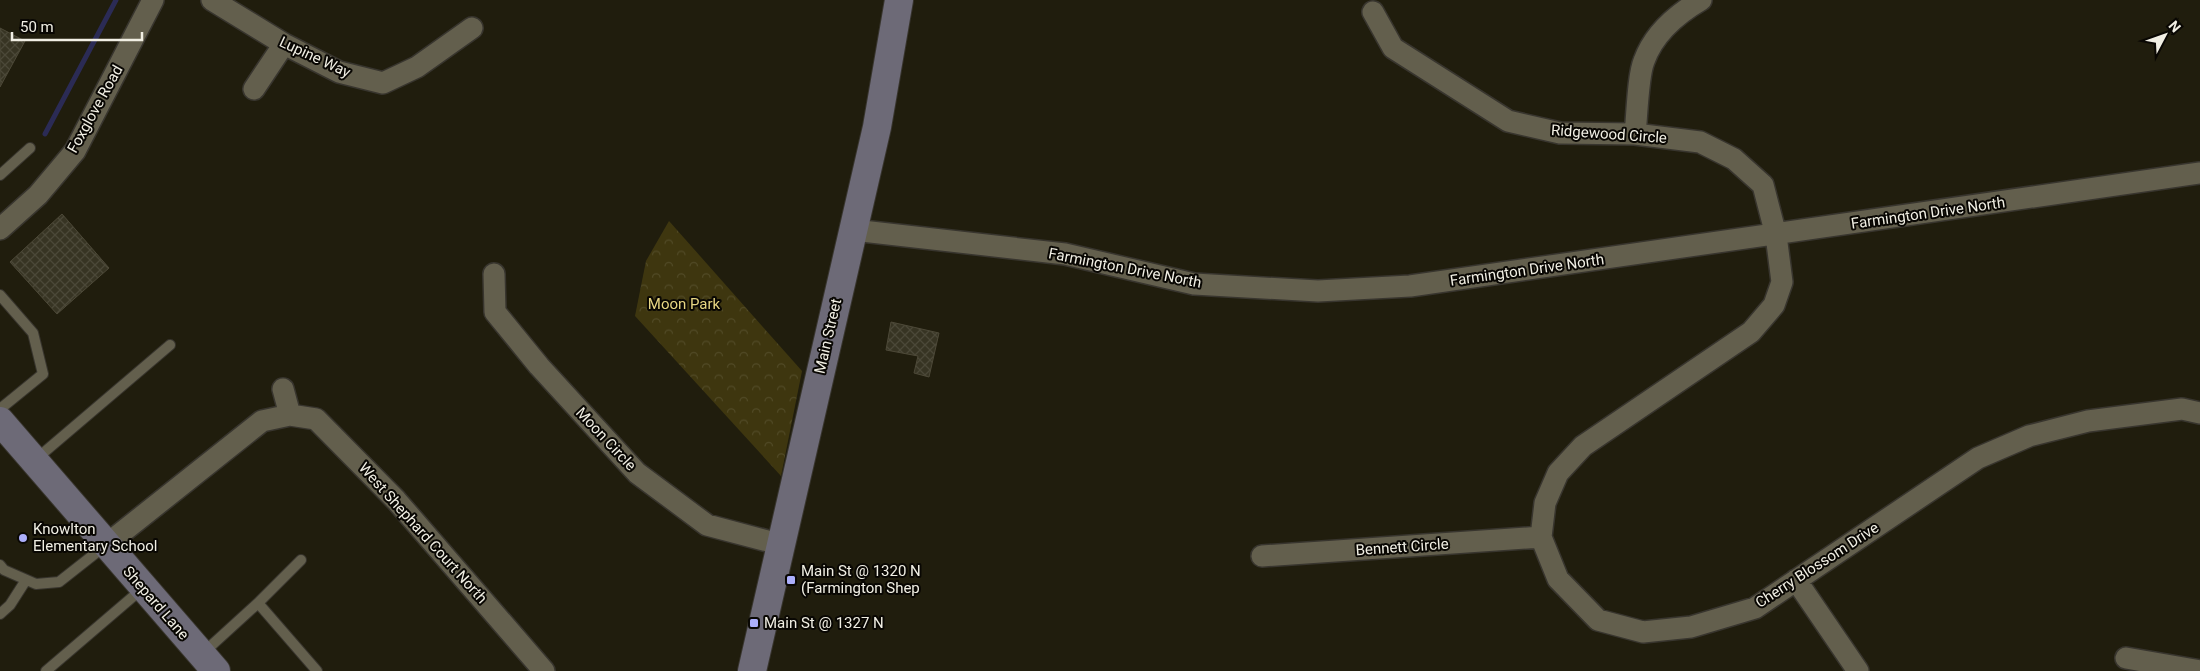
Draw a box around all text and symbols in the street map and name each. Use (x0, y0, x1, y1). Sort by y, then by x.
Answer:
scale bar (12, 10, 142, 42)
north arrow (2140, 10, 2190, 60)
text: N (2166, 17, 2184, 35)
text: 50 m (20, 18, 54, 36)
street label: Lupine Way (277, 33, 353, 81)
street label: Foxglove Road (63, 62, 127, 156)
street label: Ridgewood Circle (1550, 121, 1668, 147)
street label: Farmington Drive North (1850, 193, 2006, 233)
street label: Farmington Drive North (1047, 244, 1203, 292)
street label: Farmington Drive North (1449, 250, 1605, 290)
park label: Moon Park (648, 295, 721, 313)
street label: Main Street (811, 297, 845, 375)
street label: Moon Circle (572, 404, 640, 474)
street label: West Shephard Court North (355, 459, 491, 607)
street label: Cherry Blossom Drive (1752, 518, 1882, 612)
place label: Knowlton Elementary School (33, 520, 157, 555)
marker: Knowlton Elementary School (17, 532, 29, 544)
street label: Bennett Circle (1355, 535, 1449, 559)
place label: Main St @ 1320 N (Farmington Shep (801, 562, 921, 597)
street label: Shepard Lane (119, 563, 193, 643)
marker: Main St @ 1320 N (Farmington Shep (785, 574, 797, 586)
place label: Main St @ 1327 N (764, 614, 884, 632)
marker: Main St @ 1327 N (748, 617, 760, 629)

